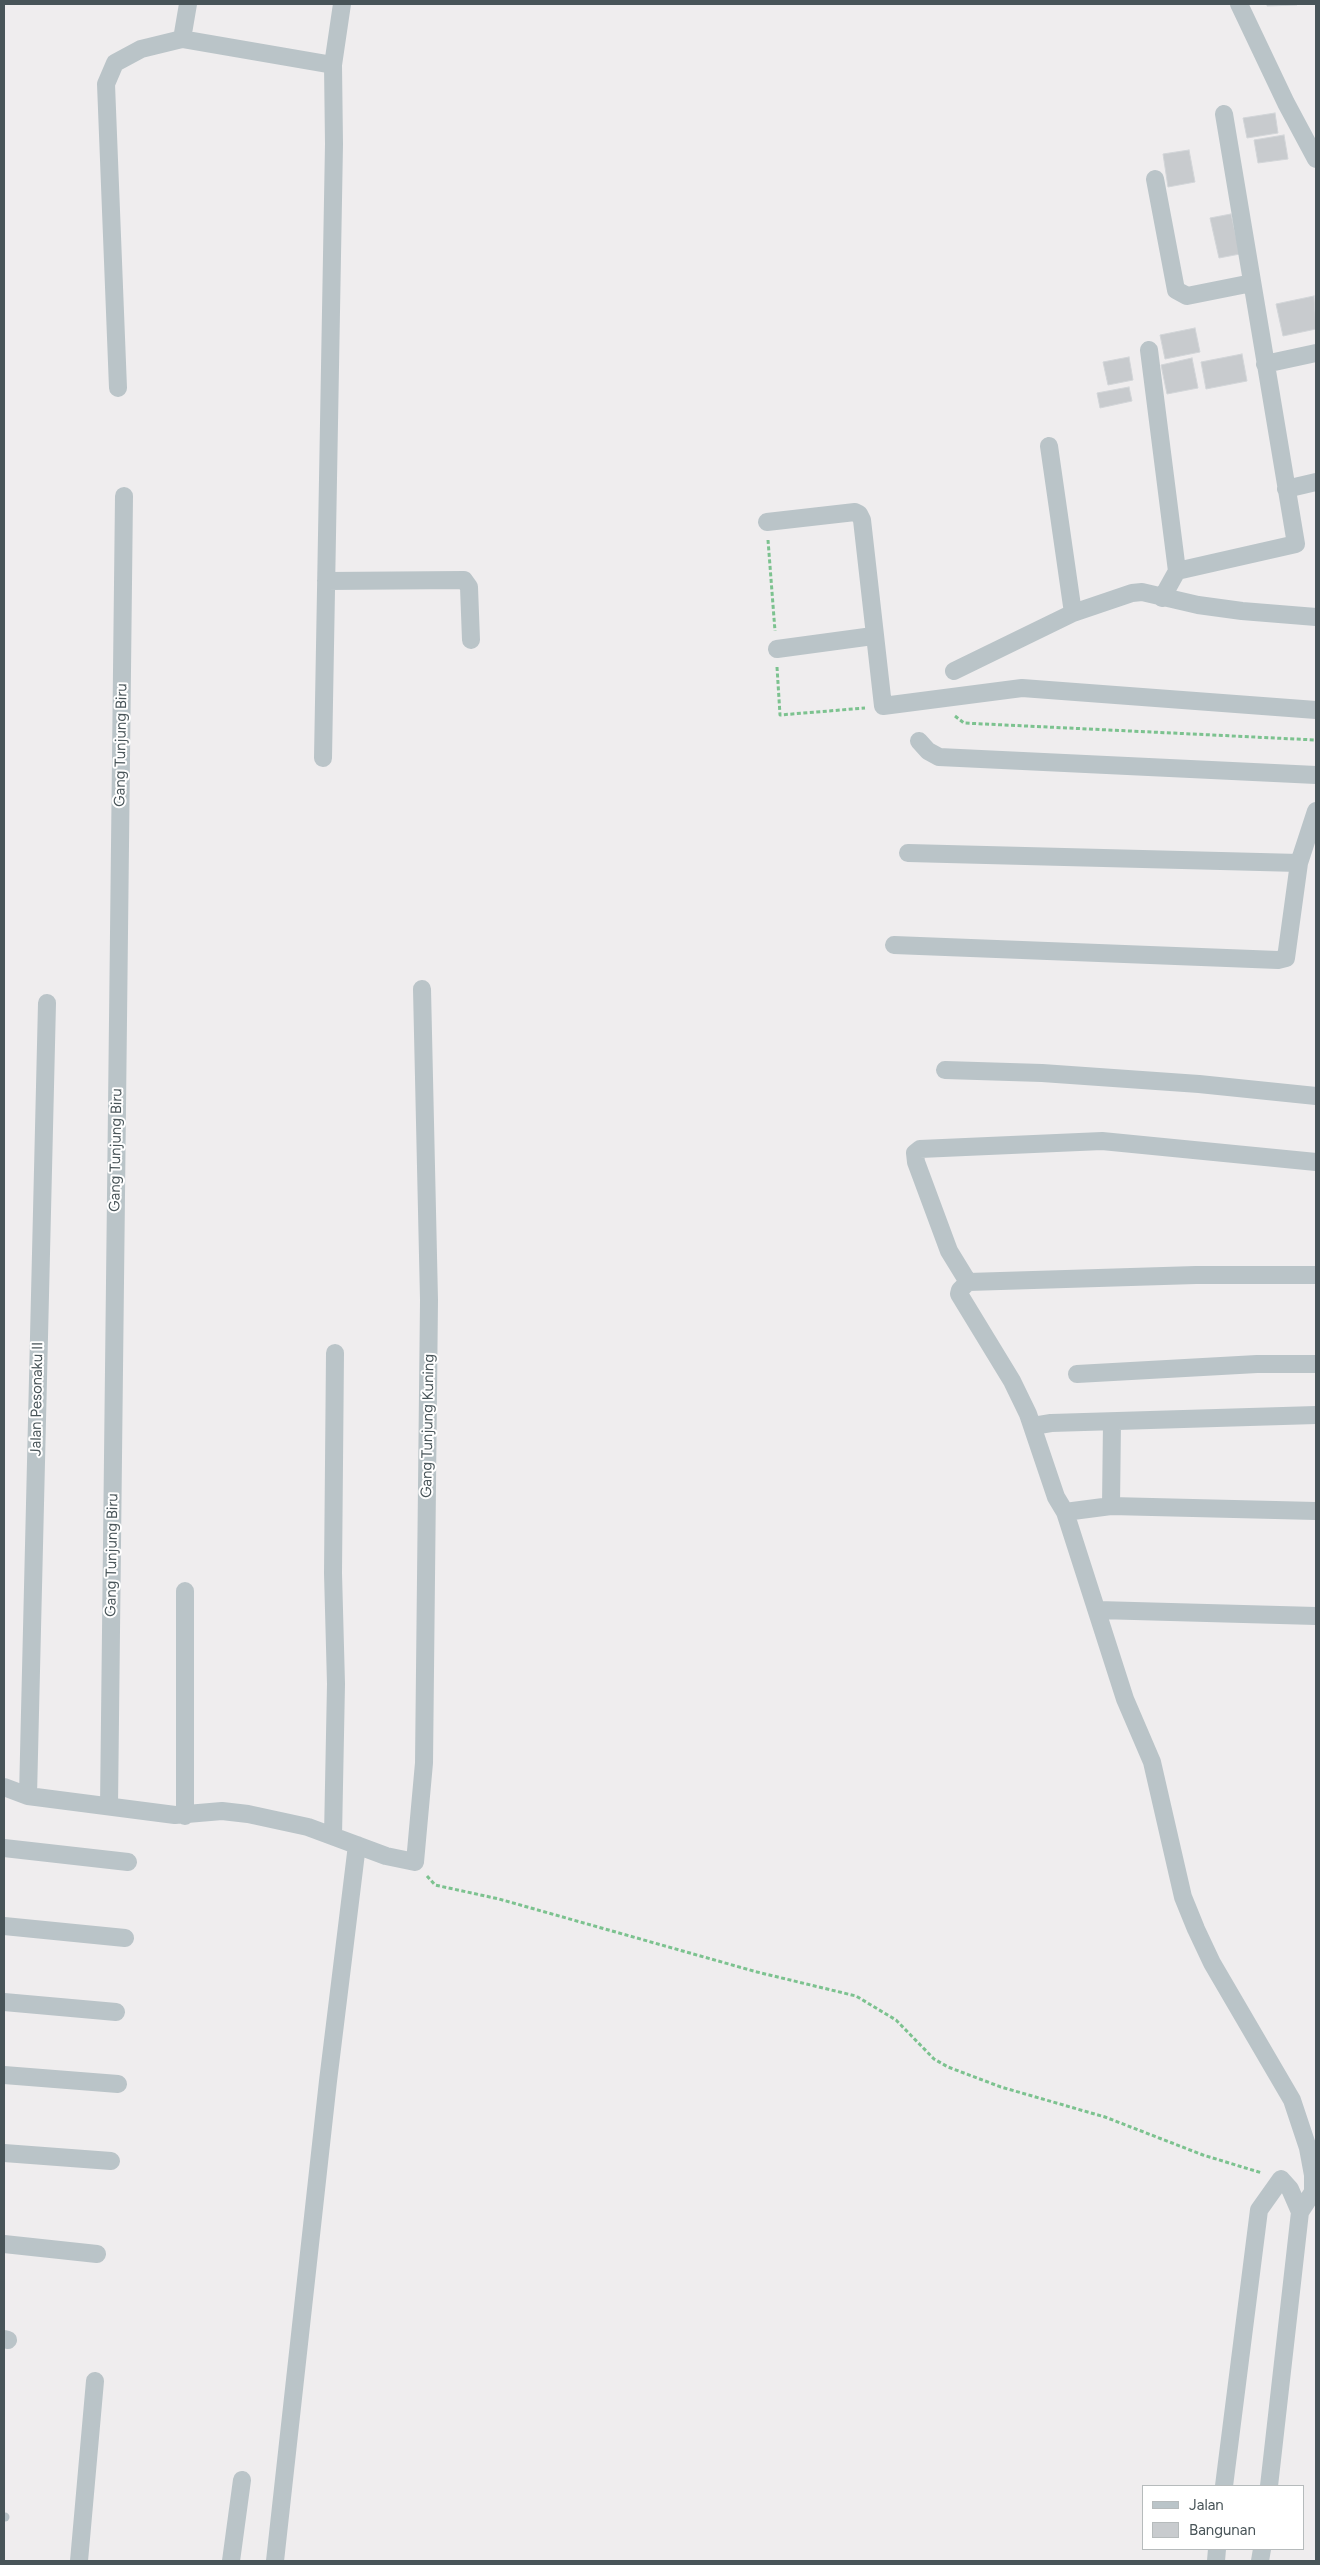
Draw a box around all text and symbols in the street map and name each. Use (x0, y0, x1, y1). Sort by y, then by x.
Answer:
street label: Gang Tunjung Biru (111, 683, 131, 807)
street label: Gang Tunjung Biru (106, 1088, 126, 1212)
street label: Jalan Pesonaku II (27, 1342, 47, 1456)
street label: Gang Tunjung Kuning (418, 1354, 438, 1498)
street label: Gang Tunjung Biru (102, 1493, 122, 1617)
legend (1142, 2485, 1305, 2550)
text: Jalan (1189, 2496, 1224, 2514)
text: Bangunan (1189, 2521, 1256, 2539)

